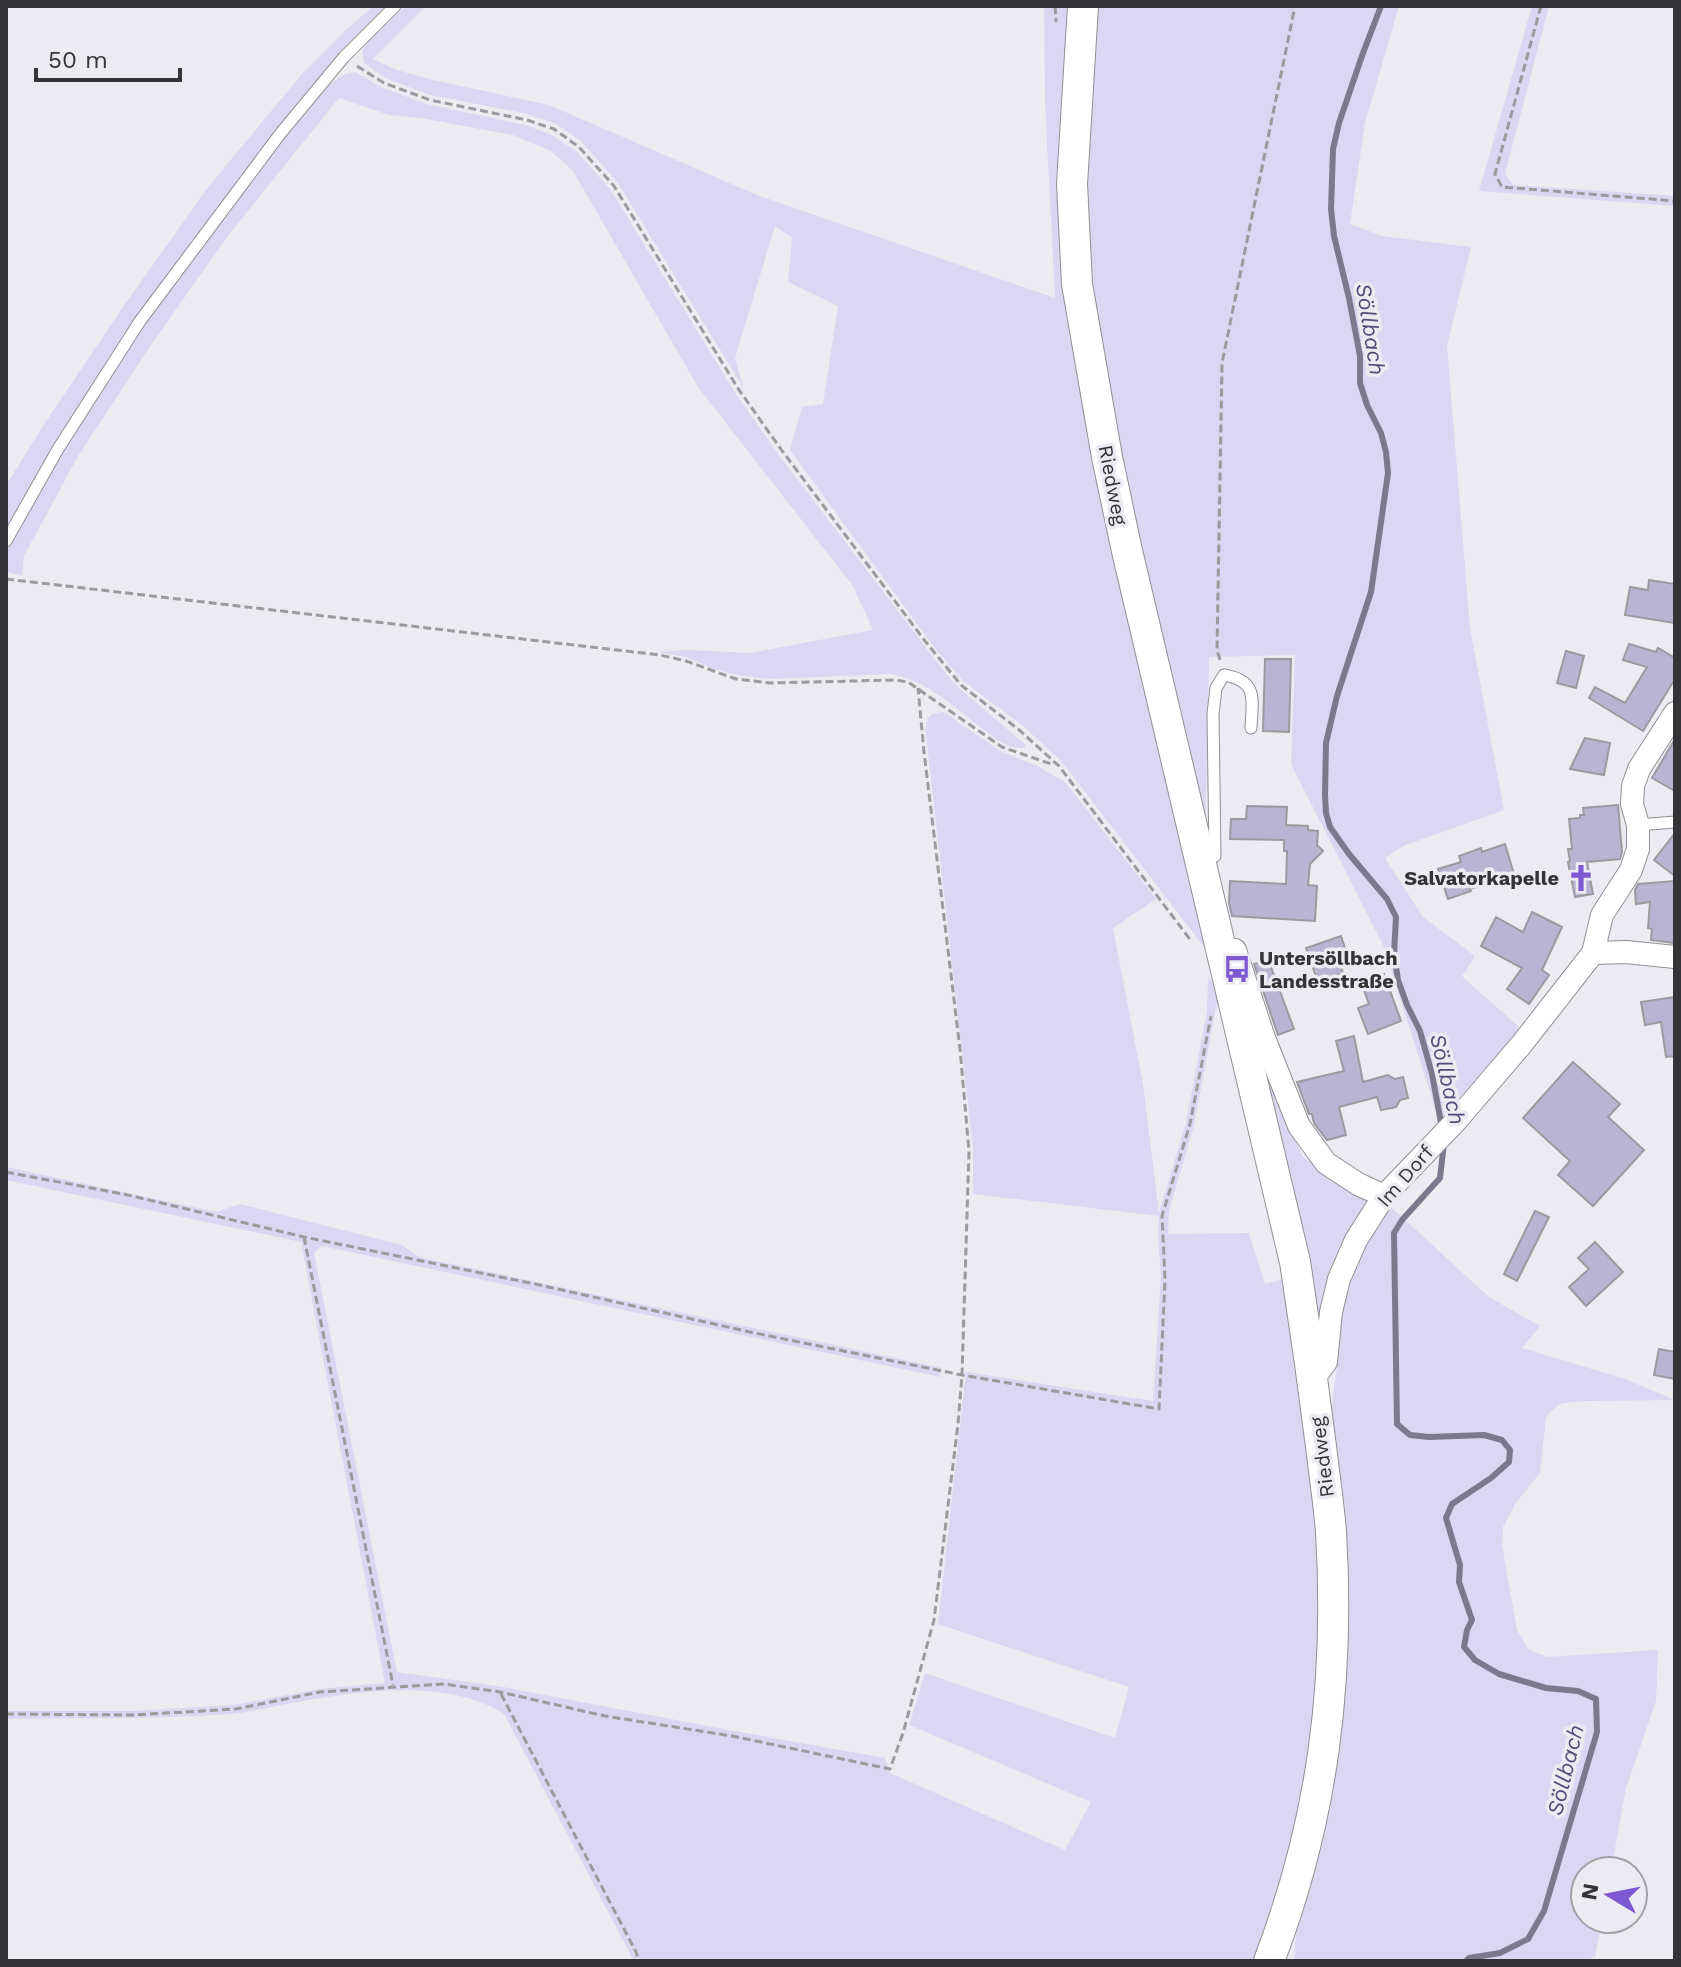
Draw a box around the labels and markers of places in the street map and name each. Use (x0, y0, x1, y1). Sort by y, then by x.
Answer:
church icon: Salvatorkapelle (1566, 863, 1596, 893)
place label: Salvatorkapelle (1404, 866, 1559, 890)
place label: Untersöllbach Landesstraße (1259, 946, 1398, 993)
bus stop icon: Untersöllbach Landesstraße (1222, 954, 1252, 984)

